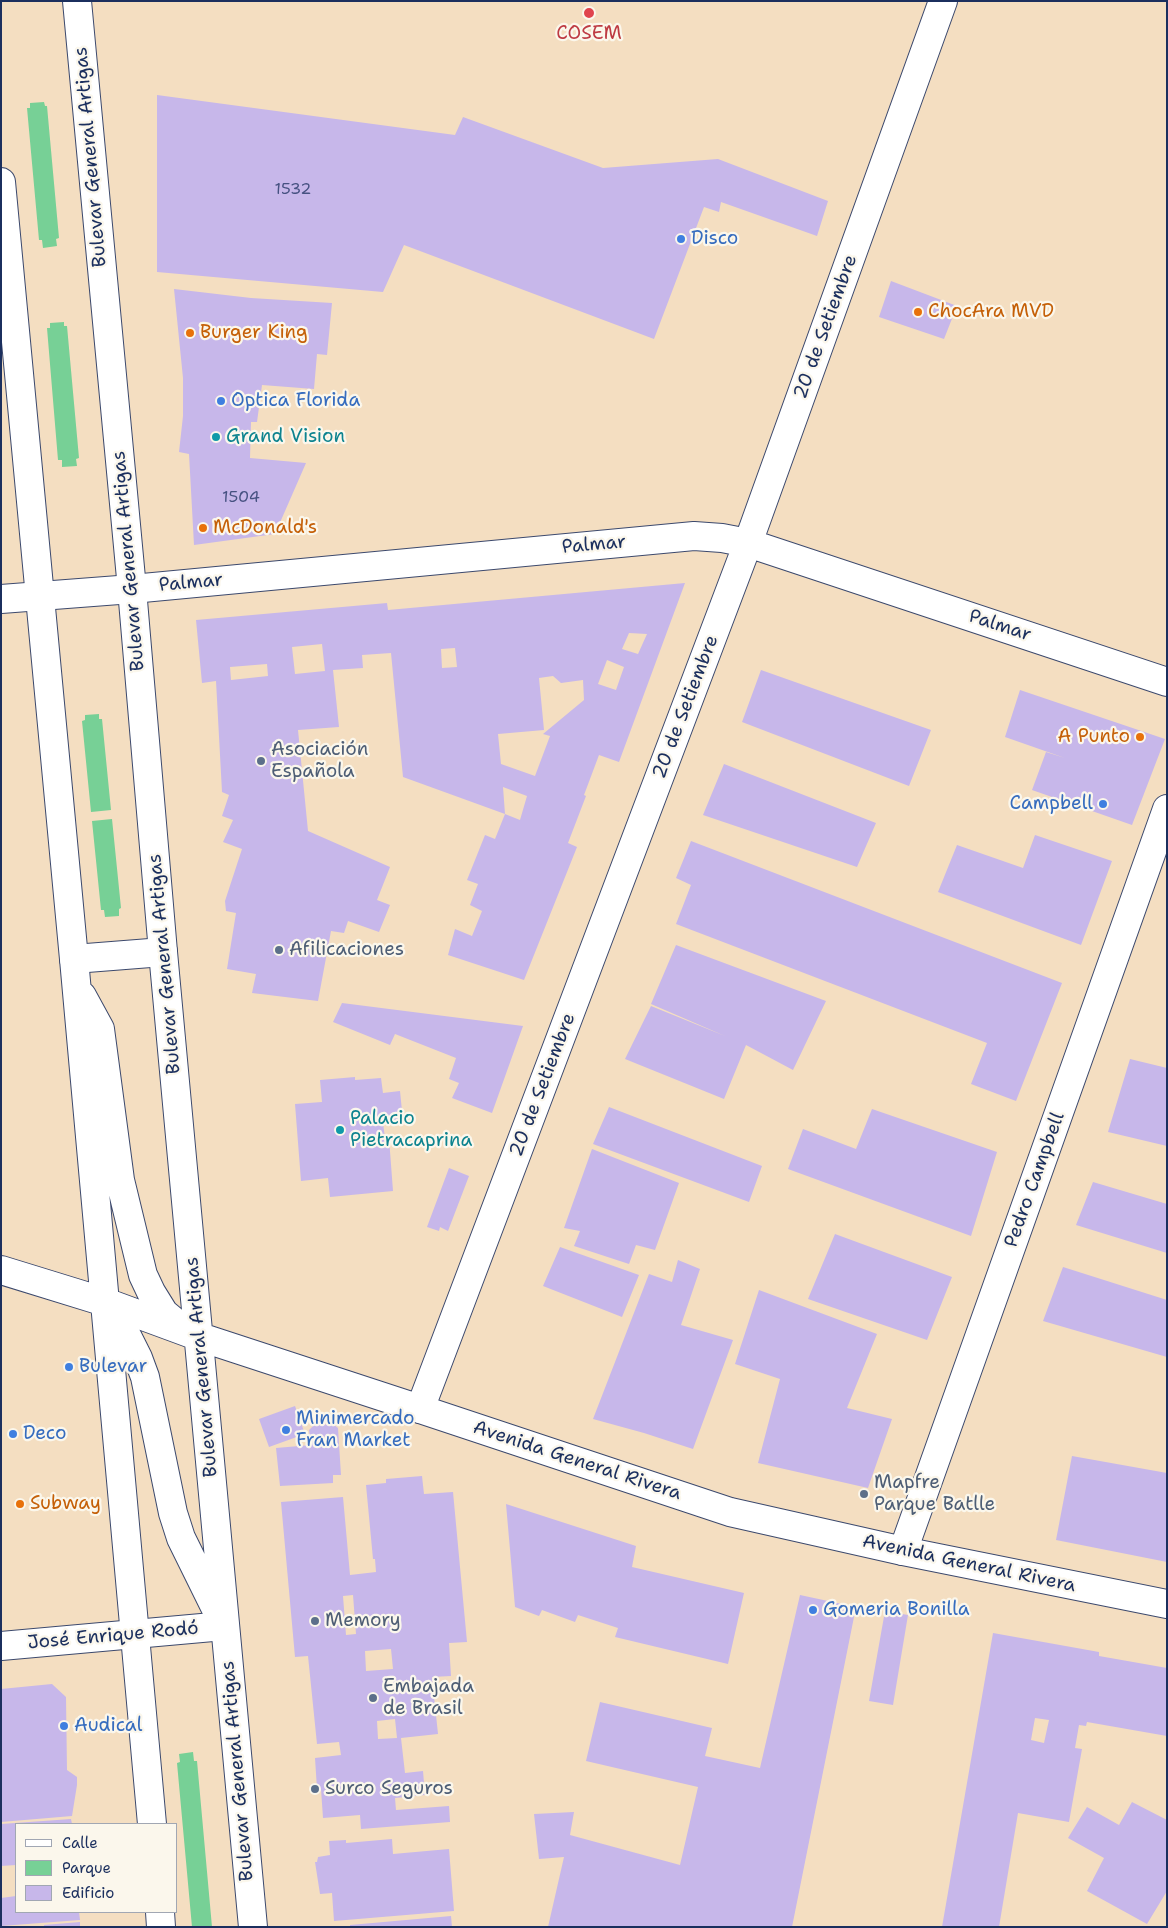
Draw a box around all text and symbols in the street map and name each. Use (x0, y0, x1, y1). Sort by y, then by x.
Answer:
marker: COSEM (582, 6, 596, 20)
place label: COSEM (556, 23, 622, 45)
street label: Bulevar General Artigas (70, 46, 112, 268)
house number: 1532 (275, 180, 311, 200)
place label: Disco (691, 228, 738, 250)
marker: Disco (675, 233, 687, 245)
street label: 20 de Setiembre (789, 252, 863, 402)
place label: ChocAra MVD (928, 301, 1054, 323)
marker: ChocAra MVD (912, 306, 924, 318)
place label: Burger King (200, 322, 308, 344)
marker: Burger King (184, 327, 196, 339)
place label: Optica Florida (231, 390, 360, 412)
marker: Optica Florida (215, 395, 227, 407)
place label: Grand Vision (226, 426, 345, 448)
marker: Grand Vision (210, 431, 222, 443)
street label: Bulevar General Artigas (108, 450, 150, 672)
house number: 1504 (222, 488, 260, 508)
place label: McDonald's (213, 517, 317, 539)
marker: McDonald's (197, 522, 209, 534)
street label: Palmar (561, 531, 627, 559)
street label: Palmar (158, 569, 224, 597)
street label: Palmar (966, 605, 1034, 647)
street label: 20 de Setiembre (648, 632, 724, 782)
place label: A Punto (1057, 726, 1130, 748)
marker: A Punto (1134, 731, 1146, 743)
place label: Asociación Española (271, 739, 368, 783)
marker: Asociación Española (255, 755, 267, 767)
place label: Campbell (1010, 793, 1093, 815)
marker: Campbell (1097, 798, 1109, 810)
street label: Bulevar General Artigas (144, 853, 186, 1075)
place label: Afilicaciones (289, 939, 404, 961)
marker: Afilicaciones (273, 944, 285, 956)
street label: 20 de Setiembre (505, 1010, 581, 1160)
place label: Palacio Pietracaprina (350, 1108, 472, 1152)
street label: Pedro Campbell (1000, 1109, 1070, 1251)
marker: Palacio Pietracaprina (334, 1124, 346, 1136)
street label: Bulevar General Artigas (181, 1256, 223, 1478)
place label: Bulevar (79, 1356, 148, 1378)
marker: Bulevar (63, 1361, 75, 1373)
place label: Minimercado Fran Market (296, 1408, 415, 1452)
street label: Avenida General Rivera (470, 1417, 684, 1505)
place label: Deco (23, 1423, 67, 1445)
marker: Minimercado Fran Market (280, 1424, 292, 1436)
marker: Deco (7, 1428, 19, 1440)
place label: Mapfre Parque Batlle (874, 1472, 995, 1516)
marker: Mapfre Parque Batlle (858, 1488, 870, 1500)
place label: Subway (30, 1493, 101, 1515)
marker: Subway (14, 1498, 26, 1510)
street label: Avenida General Rivera (860, 1530, 1078, 1598)
place label: Gomeria Bonilla (823, 1599, 970, 1621)
marker: Gomeria Bonilla (807, 1604, 819, 1616)
place label: Memory (325, 1610, 401, 1632)
marker: Memory (309, 1615, 321, 1627)
street label: José Enrique Rodó (27, 1617, 199, 1655)
street label: Bulevar General Artigas (217, 1660, 259, 1882)
place label: Embajada de Brasil (383, 1676, 474, 1720)
marker: Embajada de Brasil (367, 1692, 379, 1704)
place label: Audical (74, 1715, 142, 1737)
marker: Audical (58, 1720, 70, 1732)
place label: Surco Seguros (325, 1778, 453, 1800)
marker: Surco Seguros (309, 1783, 321, 1795)
legend (15, 1823, 178, 1913)
text: Calle (62, 1833, 98, 1853)
text: Parque (62, 1858, 111, 1878)
text: Edificio (62, 1883, 114, 1903)

